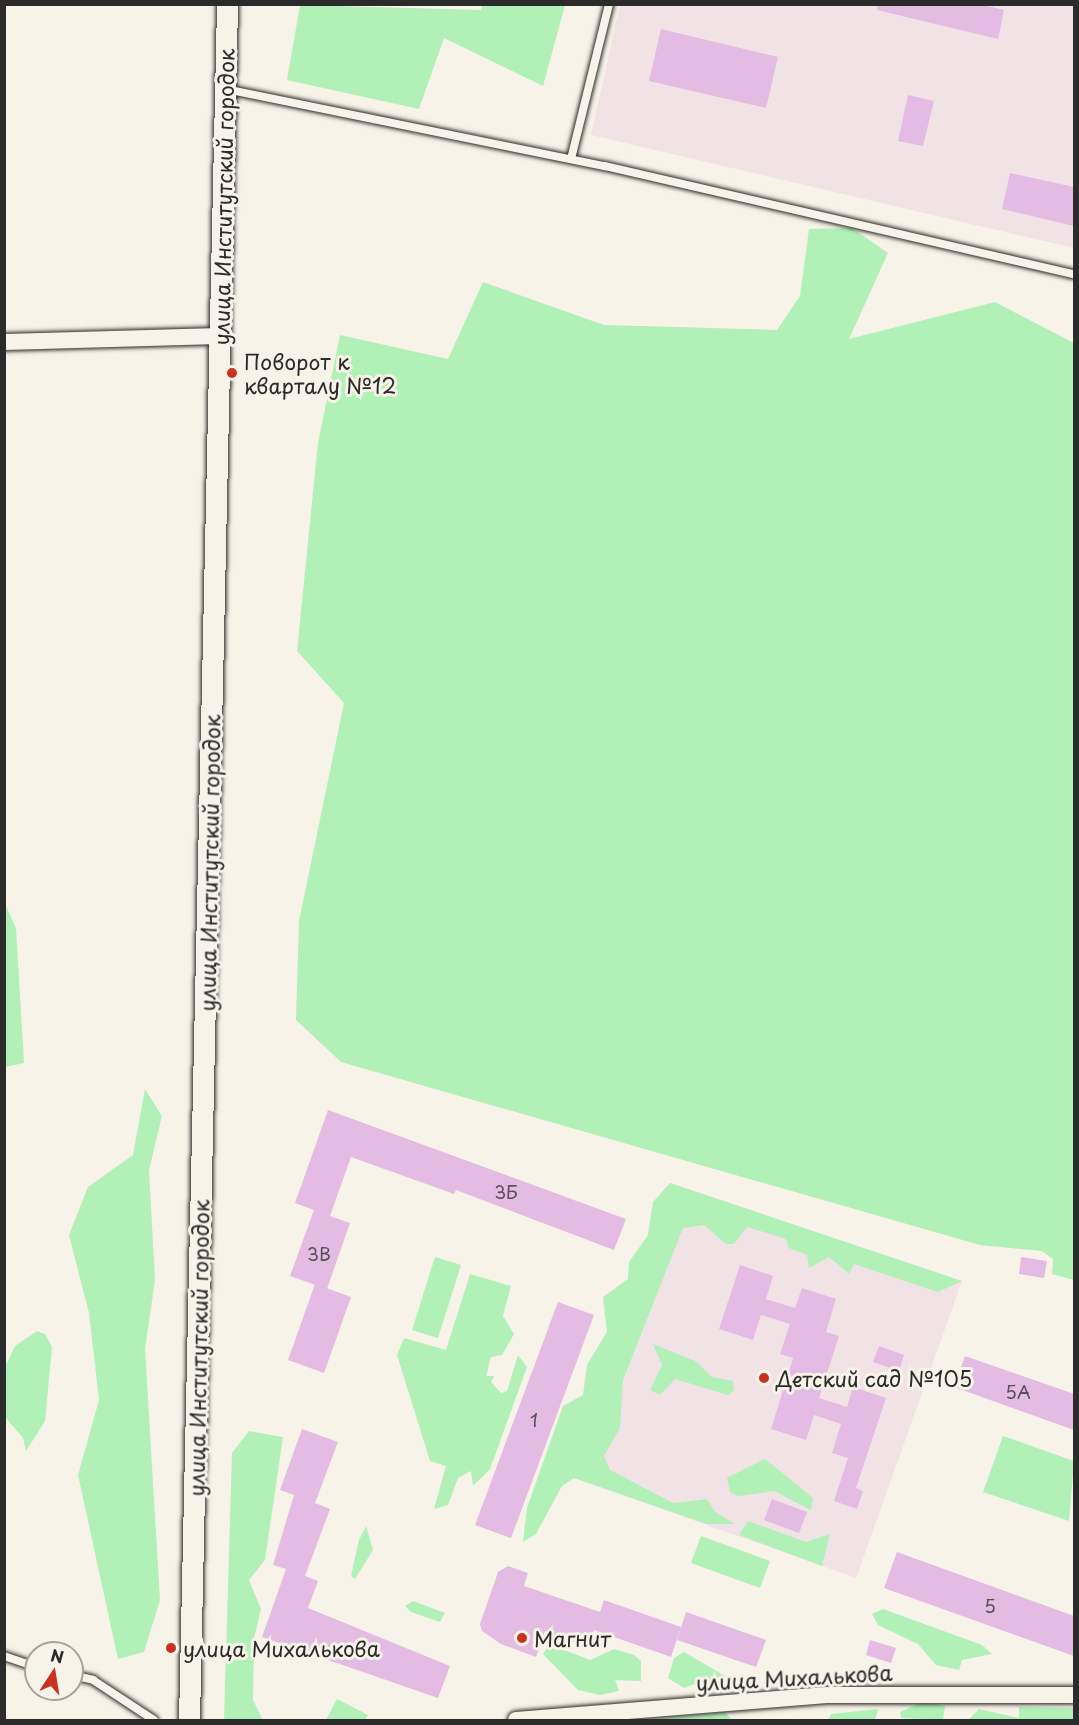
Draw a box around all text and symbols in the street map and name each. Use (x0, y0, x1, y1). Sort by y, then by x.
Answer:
street label: улица Институтский городок (208, 47, 238, 347)
place label: Поворот к кварталу №12 (244, 348, 397, 398)
marker: Поворот к кварталу №12 (225, 366, 239, 380)
street label: улица Институтский городок (194, 713, 224, 1013)
house number: 3Б (494, 1181, 518, 1203)
street label: улица Институтский городок (183, 1198, 213, 1498)
house number: 3В (307, 1243, 331, 1265)
place label: Детский сад №105 (776, 1365, 974, 1391)
marker: Детский сад №105 (757, 1371, 771, 1385)
house number: 5А (1005, 1381, 1031, 1403)
house number: 1 (530, 1409, 538, 1431)
house number: 5 (984, 1595, 996, 1617)
place label: Магнит (534, 1625, 611, 1651)
marker: Магнит (515, 1631, 529, 1645)
place label: улица Михалькова (183, 1635, 381, 1661)
north arrow (24, 1641, 84, 1701)
marker: улица Михалькова (164, 1641, 178, 1655)
text: N (49, 1642, 66, 1668)
street label: улица Михалькова (695, 1659, 893, 1695)

